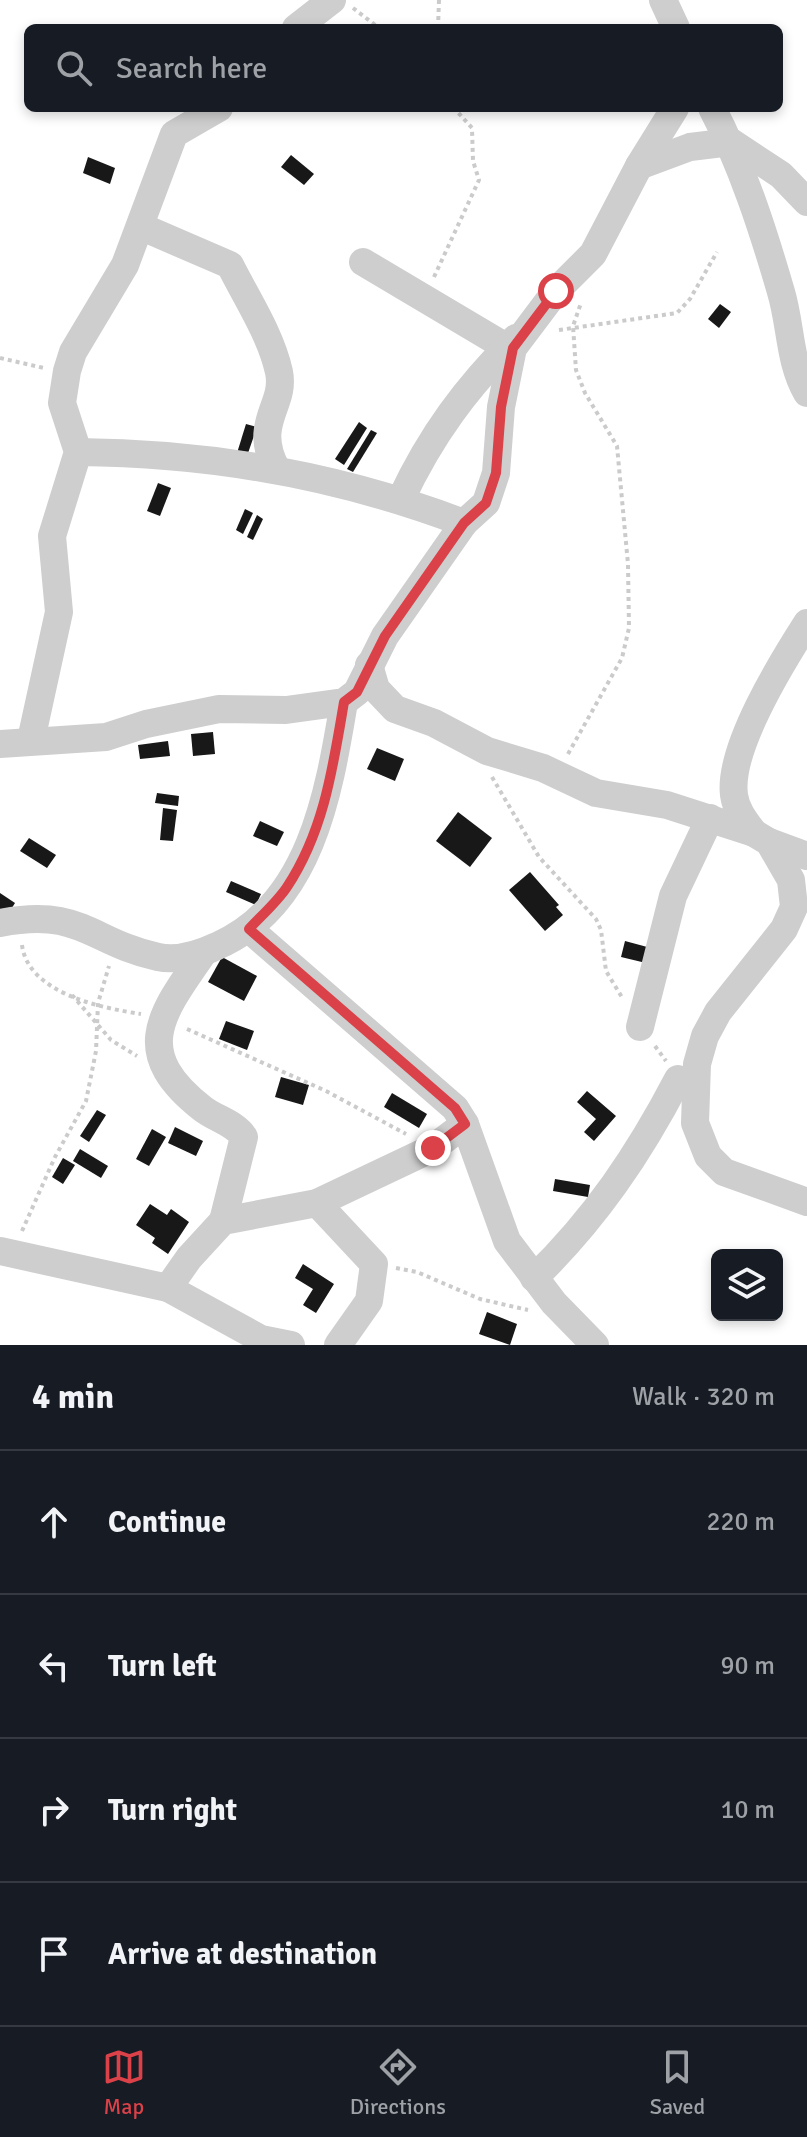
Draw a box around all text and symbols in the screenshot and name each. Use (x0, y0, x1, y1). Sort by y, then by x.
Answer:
search box (24, 24, 783, 112)
icon: search (52, 46, 96, 90)
text: Search here (116, 50, 267, 87)
route start (538, 273, 574, 309)
route end (415, 1130, 451, 1166)
map controls (711, 1249, 783, 1321)
button: layers (711, 1249, 783, 1321)
text: 4 min (32, 1376, 114, 1418)
text: Walk · 320 m (632, 1381, 775, 1413)
icon: ahead (32, 1500, 76, 1544)
text: Continue (108, 1504, 226, 1541)
text: 220 m (706, 1506, 775, 1538)
icon: left (32, 1644, 76, 1688)
text: Turn left (108, 1648, 217, 1685)
text: 90 m (720, 1650, 775, 1682)
icon: right (32, 1788, 76, 1832)
text: Turn right (108, 1792, 237, 1829)
text: 10 m (720, 1794, 775, 1826)
icon: arrive (32, 1932, 76, 1976)
text: Arrive at destination (108, 1936, 377, 1973)
tab: Map (102, 2045, 146, 2120)
tab: Directions (350, 2045, 446, 2120)
tab: Saved (650, 2045, 705, 2120)

